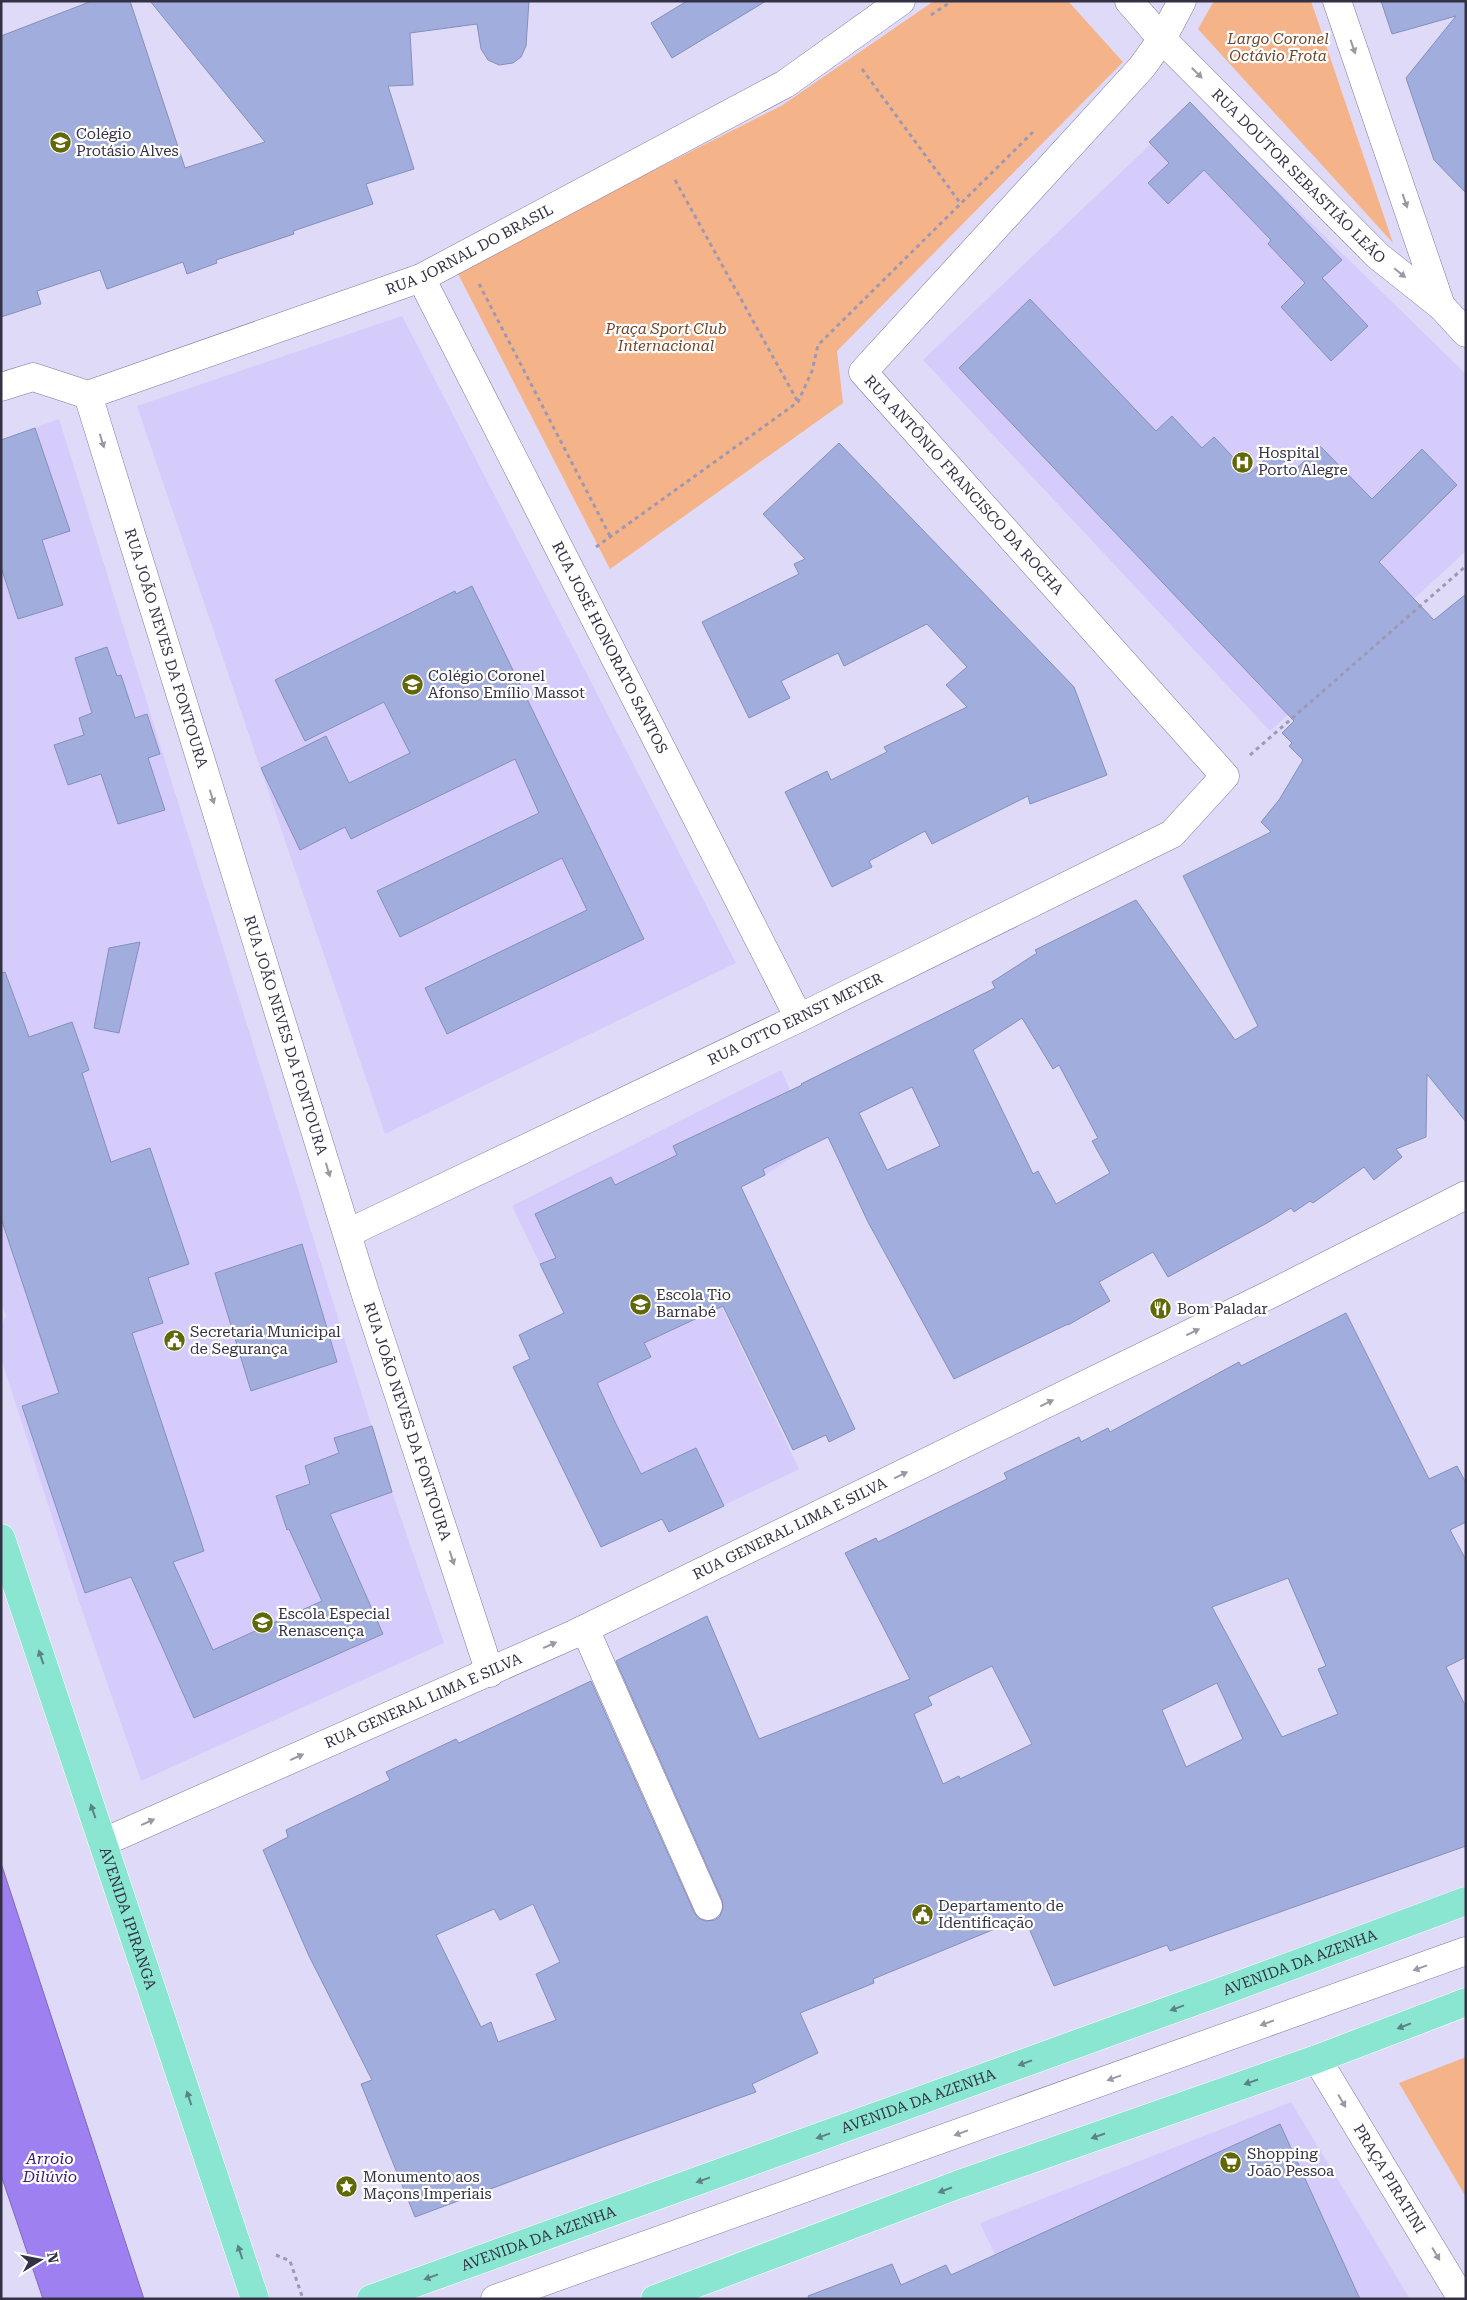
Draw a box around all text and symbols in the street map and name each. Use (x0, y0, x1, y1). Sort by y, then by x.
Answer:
park label: Largo Coronel Octávio Frota (1226, 30, 1329, 65)
one-way arrow (1350, 40, 1357, 55)
one-way arrow (1191, 67, 1203, 79)
street label: RUA DOUTOR SEBASTIÃO LEÃO (1208, 85, 1389, 267)
place label: Colégio Protásio Alves (76, 125, 179, 160)
school or university icon: Colégio Protásio Alves (48, 131, 72, 155)
one-way arrow (1402, 194, 1409, 209)
street label: RUA JORNAL DO BRASIL (383, 200, 556, 299)
one-way arrow (1393, 268, 1406, 279)
park label: Praça Sport Club Internacional (604, 320, 727, 355)
street label: RUA ANTÔNIO FRANCISCO DA ROCHA (861, 372, 1068, 599)
one-way arrow (99, 434, 107, 449)
place label: Hospital Porto Alegre (1258, 444, 1348, 479)
hospital icon: Hospital Porto Alegre (1230, 450, 1254, 474)
street label: RUA JOÃO NEVES DA FONTOURA (121, 526, 212, 771)
street label: RUA JOSÉ HONORATO SANTOS (548, 538, 671, 757)
place label: Colégio Coronel Afonso Emílio Massot (428, 667, 585, 702)
school or university icon: Colégio Coronel Afonso Emílio Massot (400, 673, 424, 697)
one-way arrow (209, 790, 217, 805)
street label: RUA JOÃO NEVES DA FONTOURA (240, 913, 331, 1158)
street label: RUA OTTO ERNST MEYER (705, 969, 886, 1069)
one-way arrow (325, 1162, 332, 1177)
place label: Escola Tio Barnabé (656, 1286, 731, 1321)
school or university icon: Escola Tio Barnabé (628, 1292, 652, 1316)
restaurant icon: Bom Paladar (1149, 1297, 1173, 1321)
street label: RUA JOÃO NEVES DA FONTOURA (360, 1300, 455, 1543)
place label: Bom Paladar (1177, 1300, 1268, 1318)
place label: Secretaria Municipal de Segurança (190, 1323, 341, 1358)
one-way arrow (1186, 1328, 1200, 1336)
public building icon: Secretaria Municipal de Segurança (162, 1329, 186, 1353)
one-way arrow (1040, 1399, 1054, 1407)
one-way arrow (894, 1471, 908, 1479)
street label: RUA GENERAL LIMA E SILVA (690, 1474, 890, 1584)
one-way arrow (449, 1550, 456, 1565)
place label: Escola Especial Renascença (278, 1605, 390, 1640)
school or university icon: Escola Especial Renascença (250, 1611, 274, 1635)
one-way arrow (543, 1641, 557, 1649)
one-way arrow (37, 1649, 45, 1664)
street label: RUA GENERAL LIMA E SILVA (322, 1649, 525, 1752)
one-way arrow (290, 1753, 304, 1761)
one-way arrow (89, 1803, 97, 1818)
one-way arrow (141, 1818, 155, 1826)
street label: AVENIDA IPIRANGA (96, 1845, 160, 1992)
place label: Departamento de Identificação (938, 1897, 1064, 1932)
public building icon: Departamento de Identificação (910, 1903, 934, 1927)
street label: AVENIDA DA AZENHA (1220, 1926, 1380, 1999)
one-way arrow (1412, 1964, 1427, 1972)
one-way arrow (1170, 2004, 1185, 2012)
one-way arrow (1259, 2019, 1274, 2027)
one-way arrow (1397, 2022, 1411, 2030)
one-way arrow (1017, 2060, 1032, 2067)
street label: AVENIDA DA AZENHA (839, 2065, 999, 2137)
one-way arrow (1106, 2074, 1121, 2082)
one-way arrow (1244, 2079, 1259, 2086)
one-way arrow (184, 2090, 192, 2105)
one-way arrow (1338, 2094, 1347, 2107)
street label: PRAÇA PIRATINI (1350, 2121, 1429, 2237)
one-way arrow (953, 2129, 968, 2137)
one-way arrow (1090, 2132, 1105, 2140)
one-way arrow (815, 2133, 830, 2140)
place label: Shopping João Pessoa (1247, 2145, 1334, 2180)
water label: Arroio Dilúvio (22, 2149, 77, 2186)
supermarket icon: Shopping João Pessoa (1219, 2151, 1243, 2175)
place label: Monumento aos Maçons Imperiais (363, 2168, 492, 2203)
place icon: Monumento aos Maçons Imperiais (335, 2174, 359, 2198)
one-way arrow (695, 2176, 710, 2184)
one-way arrow (937, 2186, 952, 2194)
street label: AVENIDA DA AZENHA (459, 2202, 619, 2275)
north arrow (15, 2235, 65, 2285)
one-way arrow (235, 2245, 243, 2260)
one-way arrow (1431, 2248, 1440, 2261)
text: N (44, 2251, 62, 2265)
one-way arrow (423, 2274, 438, 2281)

